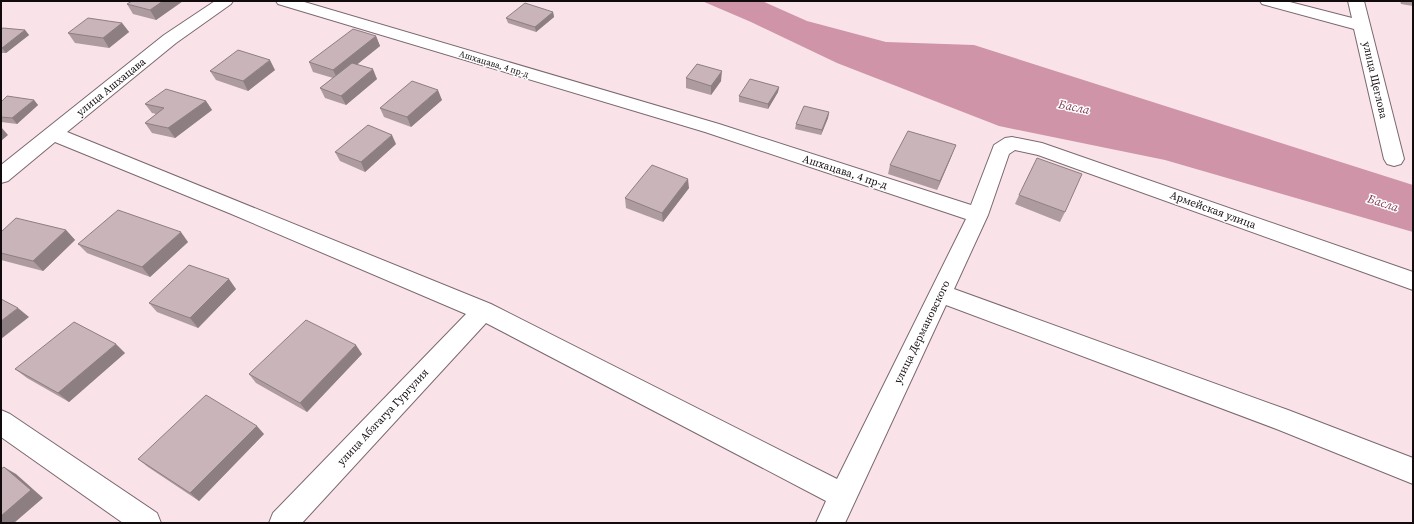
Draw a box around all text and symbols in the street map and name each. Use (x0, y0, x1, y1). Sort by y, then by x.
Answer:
street label: улица Щеглова (1359, 40, 1391, 120)
street label: Ашхацава, 4 пр-д (458, 48, 530, 80)
street label: улица Ашхацава (73, 54, 149, 120)
water label: Басла (1056, 96, 1092, 118)
street label: Ашхацава, 4 пр-д (801, 151, 889, 193)
street label: Армейская улица (1168, 188, 1258, 233)
water label: Басла (1365, 190, 1401, 216)
street label: улица Дермановского (890, 278, 954, 386)
street label: улица Абзгагуа Гургулия (334, 365, 432, 469)

